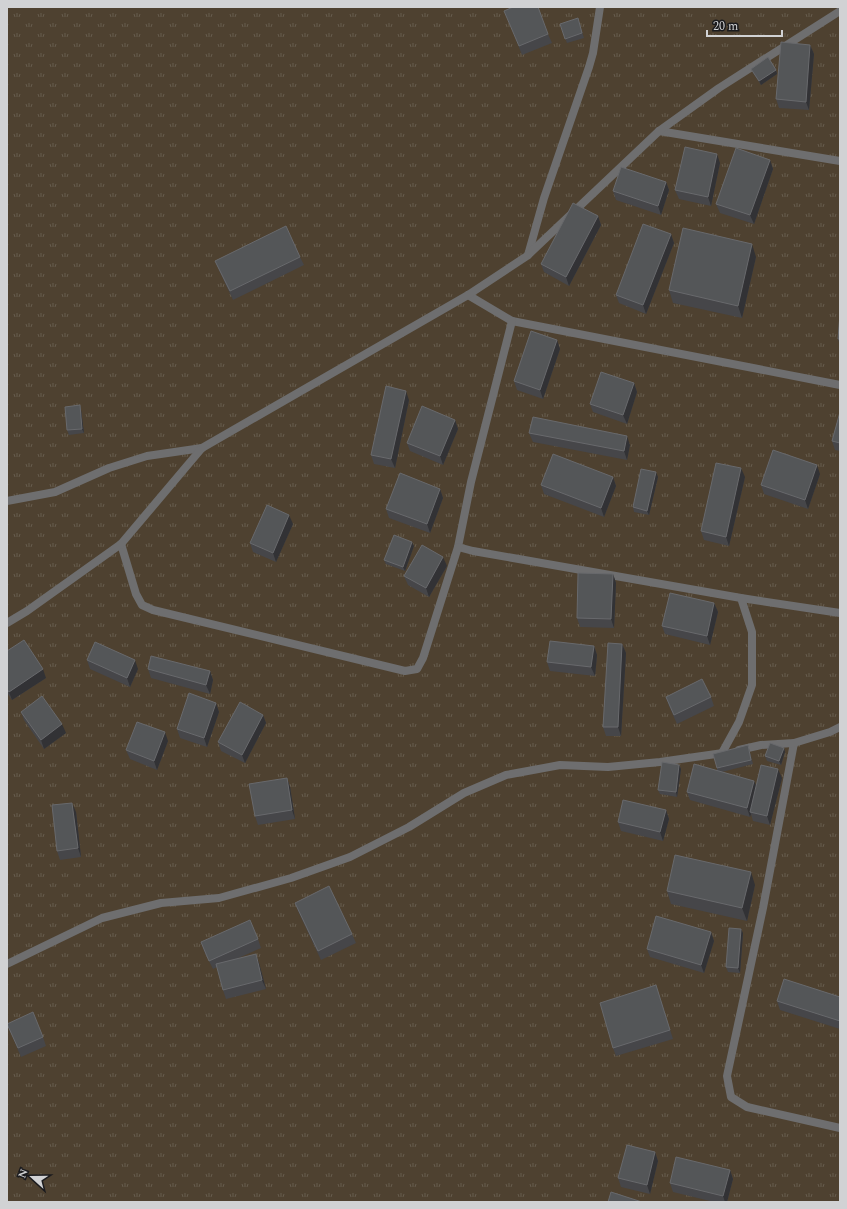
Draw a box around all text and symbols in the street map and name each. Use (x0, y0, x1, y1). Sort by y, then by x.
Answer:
scale bar (707, 12, 782, 38)
text: 20 m (713, 17, 738, 36)
north arrow (12, 1157, 52, 1197)
text: N (14, 1166, 33, 1181)

